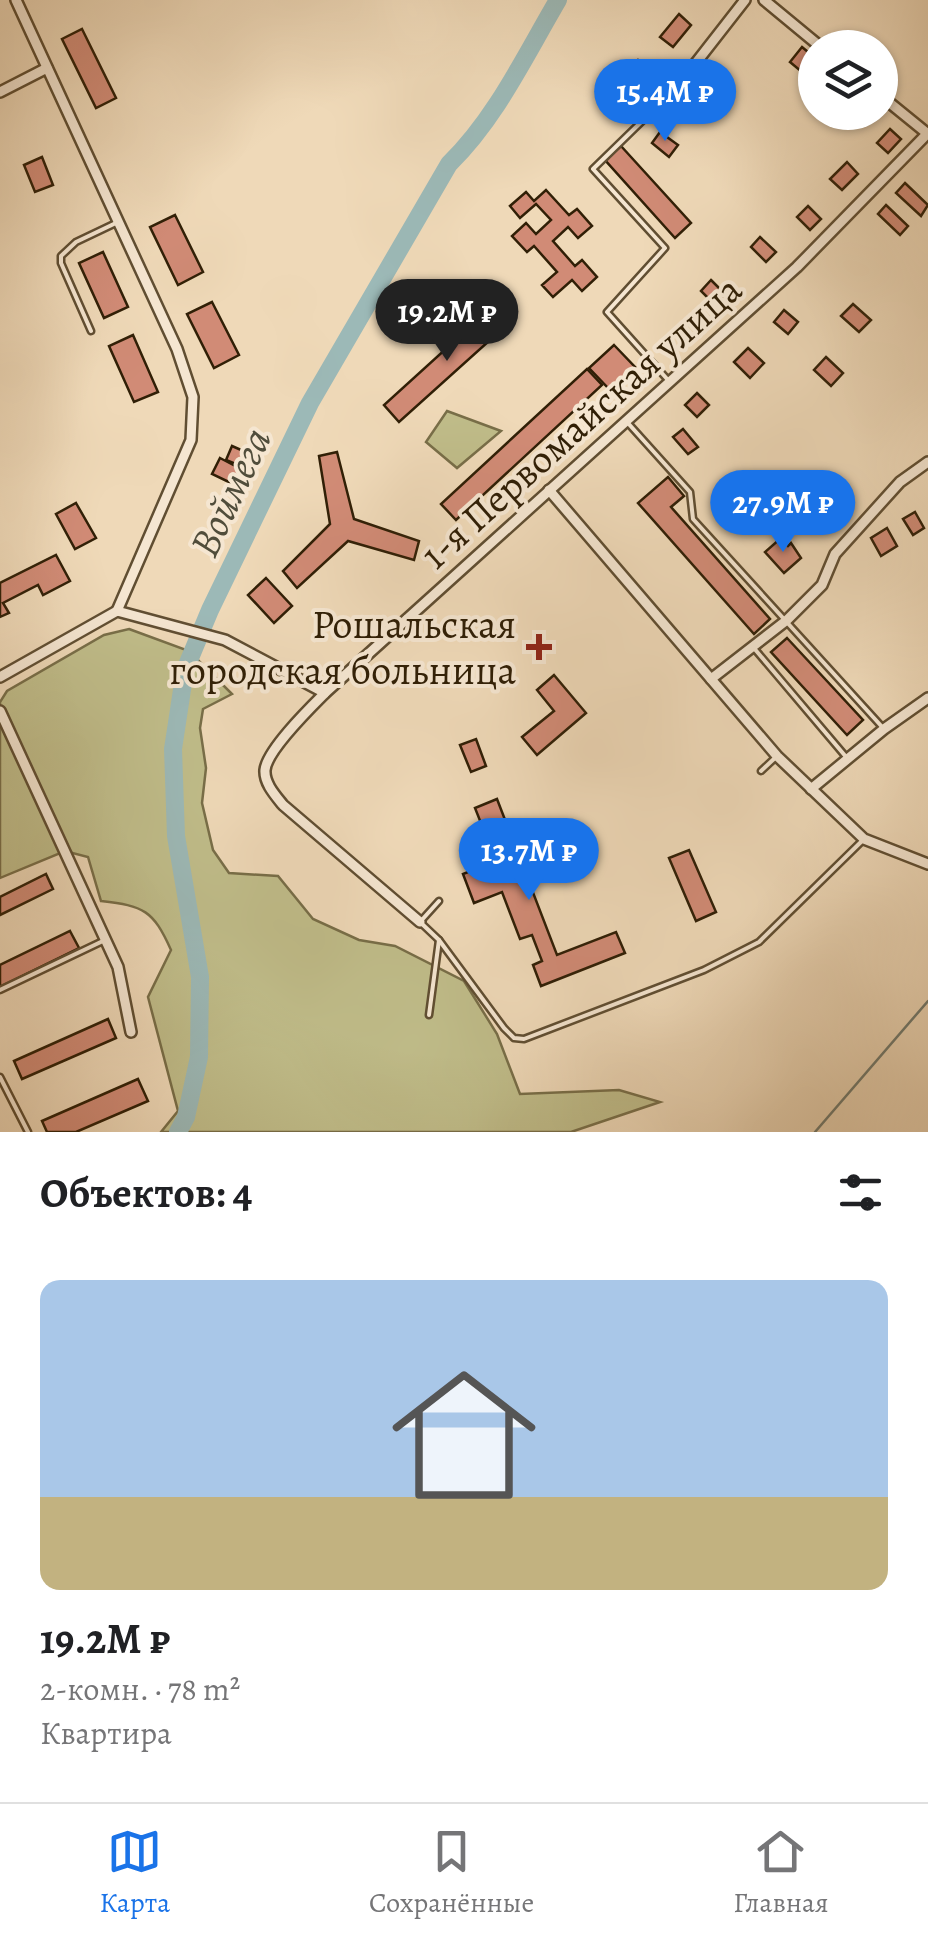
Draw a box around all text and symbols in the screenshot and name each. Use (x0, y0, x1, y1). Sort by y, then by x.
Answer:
map controls (798, 30, 898, 130)
button: layers (798, 30, 898, 130)
pin: 15.4M ₽ (573, 59, 757, 144)
text: 15.4M ₽ (616, 69, 714, 113)
street label: 1-я Первомайская улица (408, 262, 754, 581)
pin: 19.2M ₽ (355, 279, 539, 364)
text: 19.2M ₽ (397, 289, 497, 333)
water label: Воймега (175, 418, 285, 566)
pin: 27.9M ₽ (691, 470, 875, 555)
text: 27.9M ₽ (732, 480, 834, 524)
place label: Рошальская городская больница (169, 597, 517, 698)
marker: Рошальская городская больница (526, 634, 552, 660)
pin: 13.7M ₽ (437, 818, 621, 903)
text: 13.7M ₽ (481, 828, 577, 872)
text: Объектов: 4 (40, 1164, 252, 1221)
icon: filters (833, 1165, 888, 1220)
icon: home (374, 1345, 554, 1525)
text: 19.2M ₽ (40, 1610, 170, 1667)
text: 2-комн. · 78 m² (40, 1667, 240, 1711)
text: Квартира (40, 1711, 172, 1755)
tab: Карта (100, 1824, 170, 1922)
tab: Сохранённые (369, 1824, 534, 1922)
tab: Главная (733, 1824, 828, 1922)

